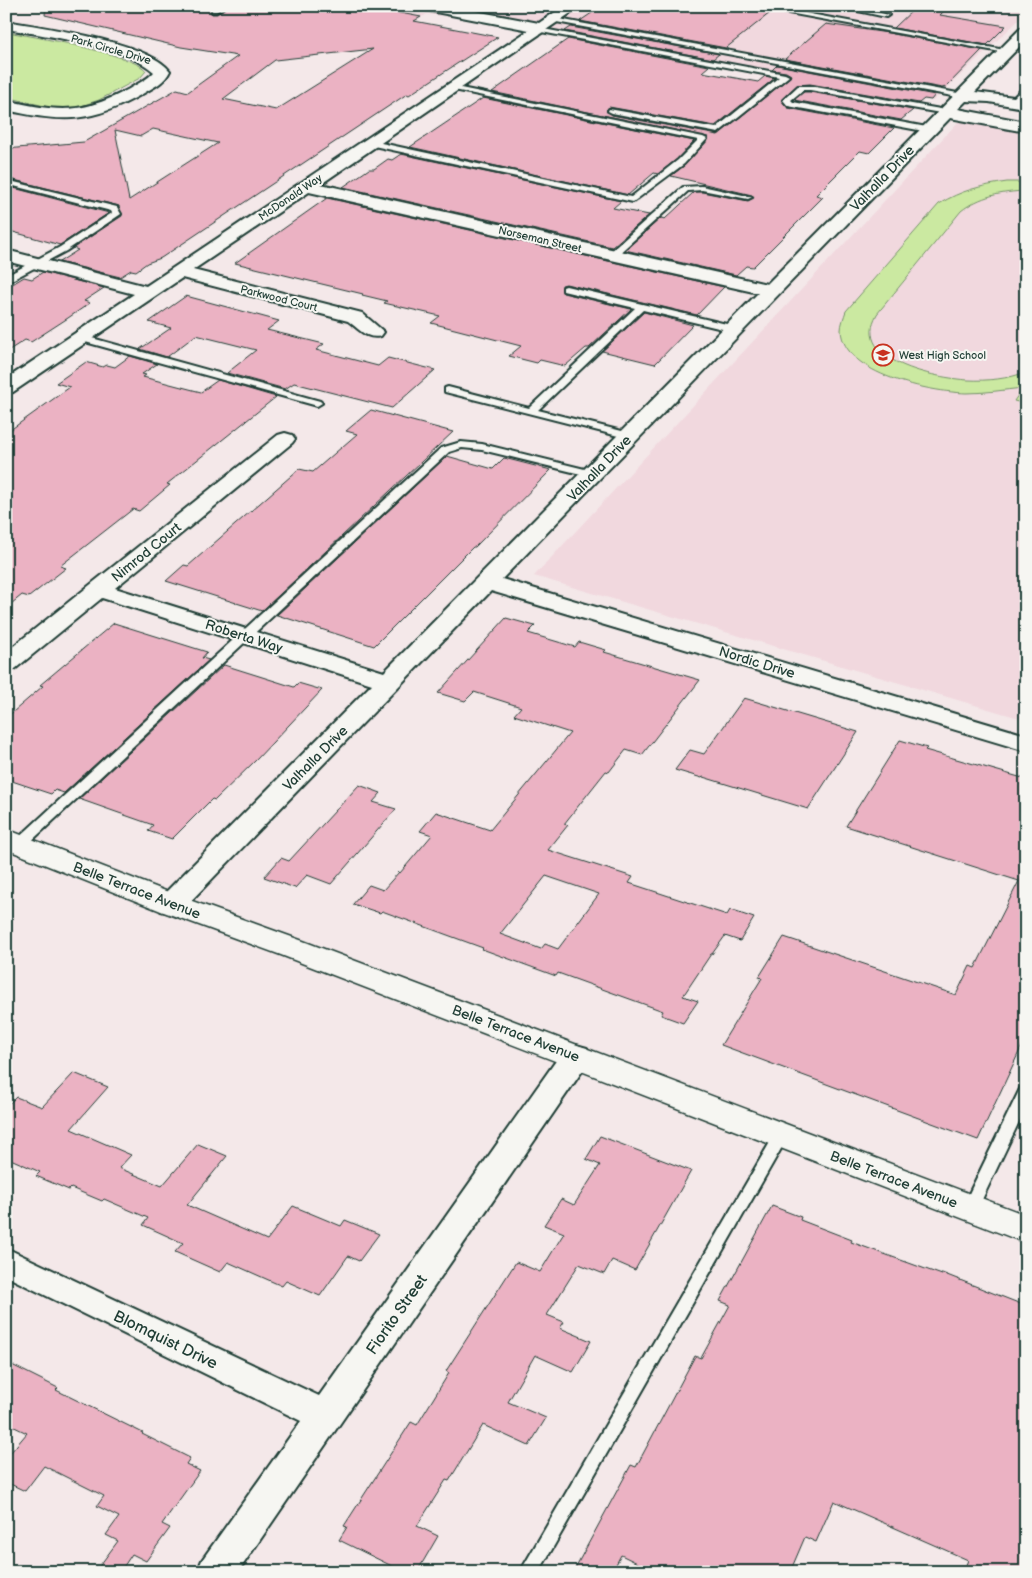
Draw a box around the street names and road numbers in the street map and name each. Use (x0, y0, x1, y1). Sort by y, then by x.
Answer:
street label: Park Circle Drive (69, 32, 153, 67)
street label: Valhalla Drive (847, 142, 918, 215)
street label: McDonald Way (256, 171, 324, 223)
street label: Norseman Street (497, 224, 583, 256)
street label: Parkwood Court (239, 283, 319, 314)
street label: Valhalla Drive (564, 432, 635, 505)
street label: Nimrod Court (108, 519, 185, 586)
street label: Roberta Way (203, 616, 285, 657)
street label: Nordic Drive (717, 643, 797, 682)
street label: Valhalla Drive (279, 722, 351, 794)
street label: Belle Terrace Avenue (71, 858, 203, 923)
street label: Belle Terrace Avenue (450, 1001, 582, 1066)
street label: Belle Terrace Avenue (828, 1147, 960, 1212)
street label: Fiorito Street (363, 1271, 432, 1359)
street label: Blomquist Drive (110, 1307, 221, 1374)

